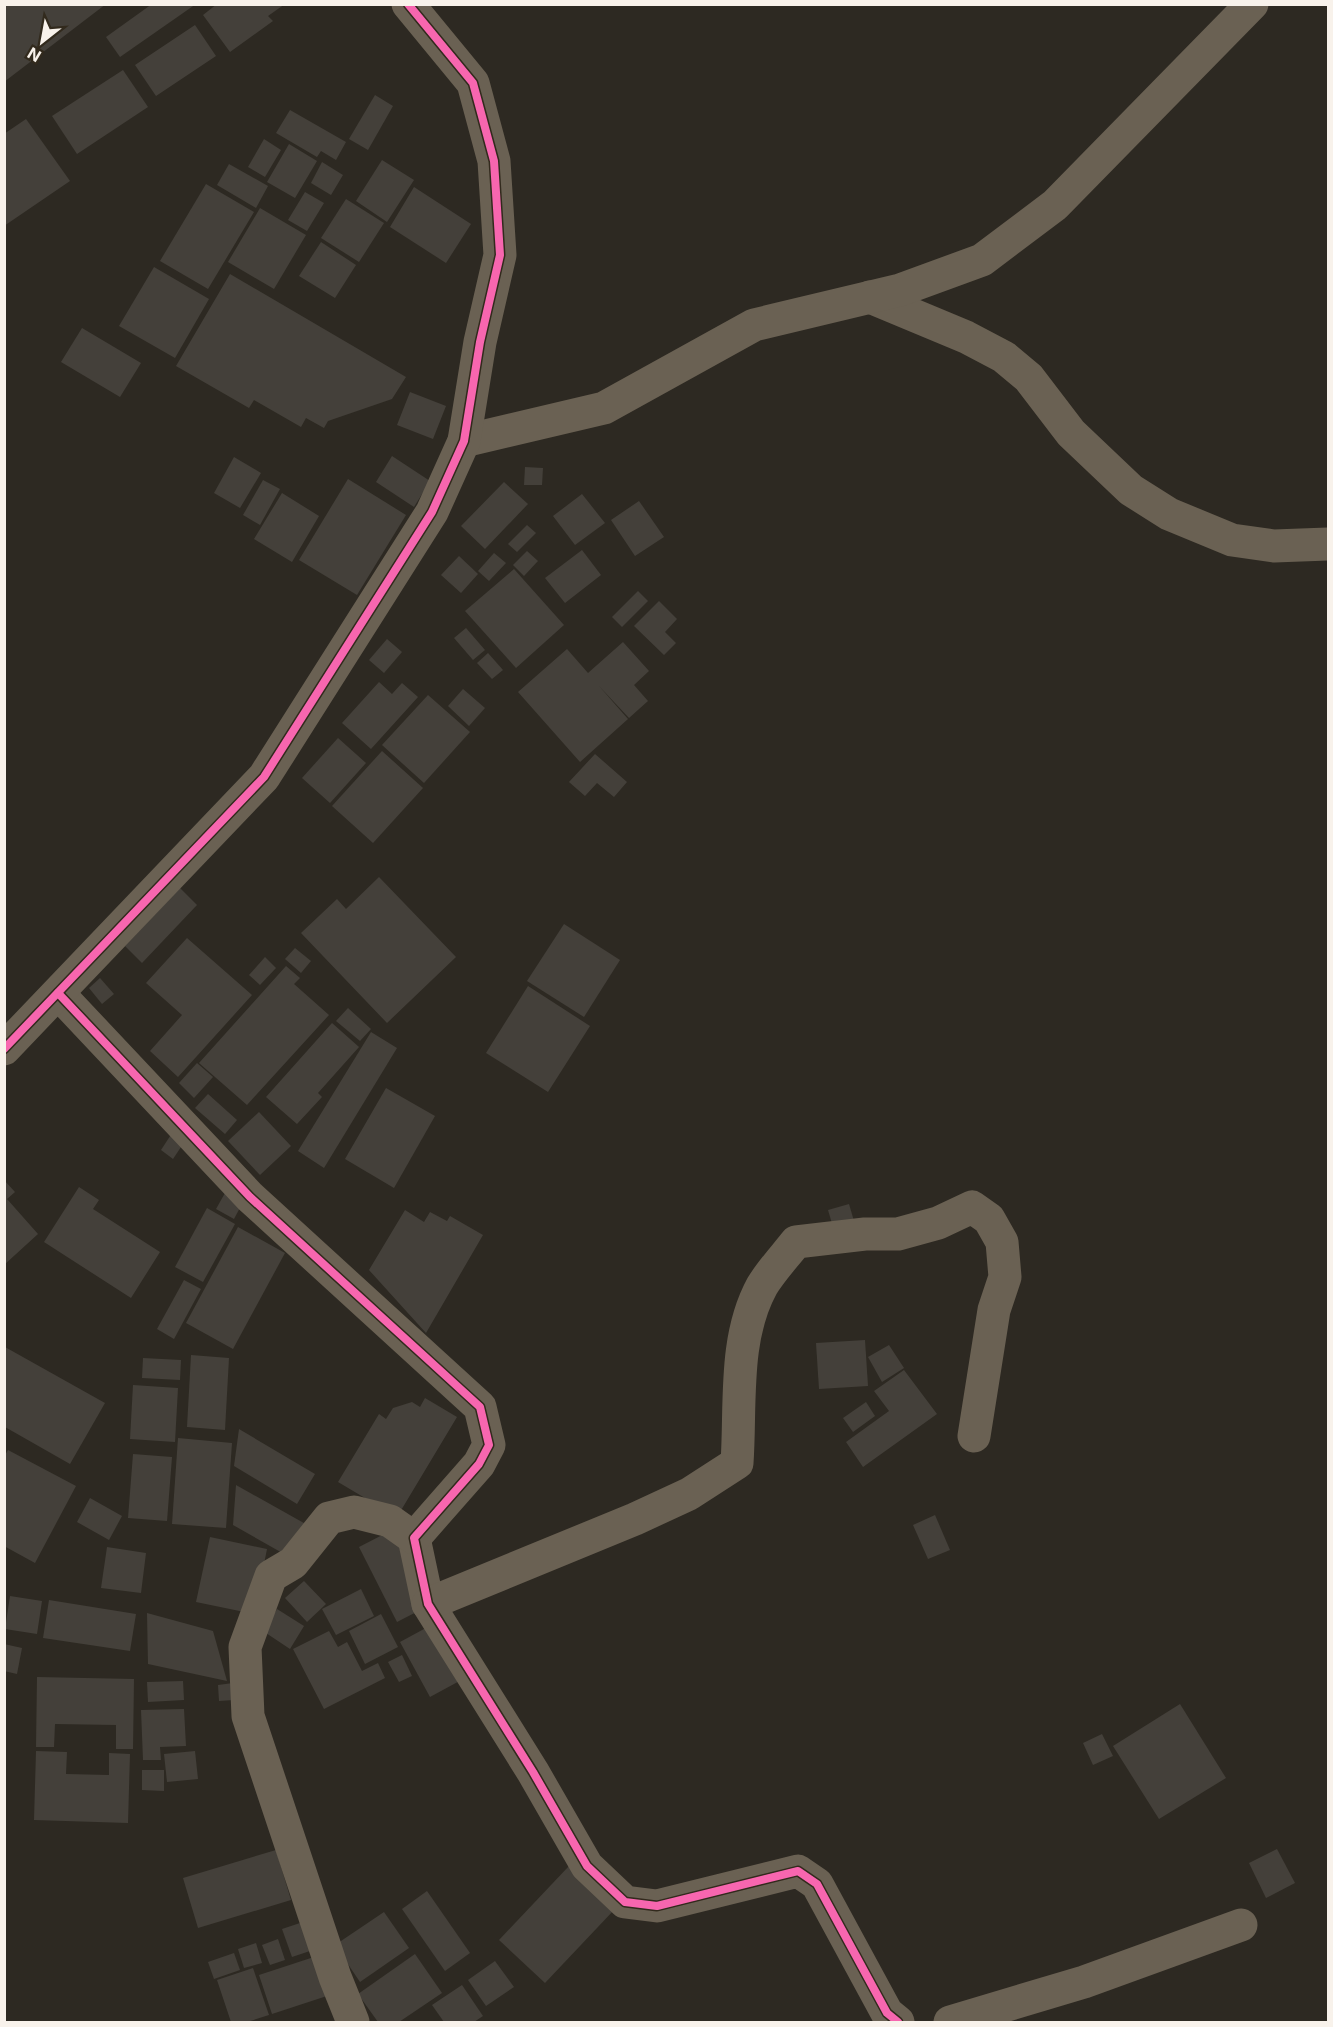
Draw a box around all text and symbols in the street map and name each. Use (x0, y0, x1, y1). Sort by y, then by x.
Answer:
north arrow (12, 12, 72, 72)
text: N (24, 43, 45, 67)

